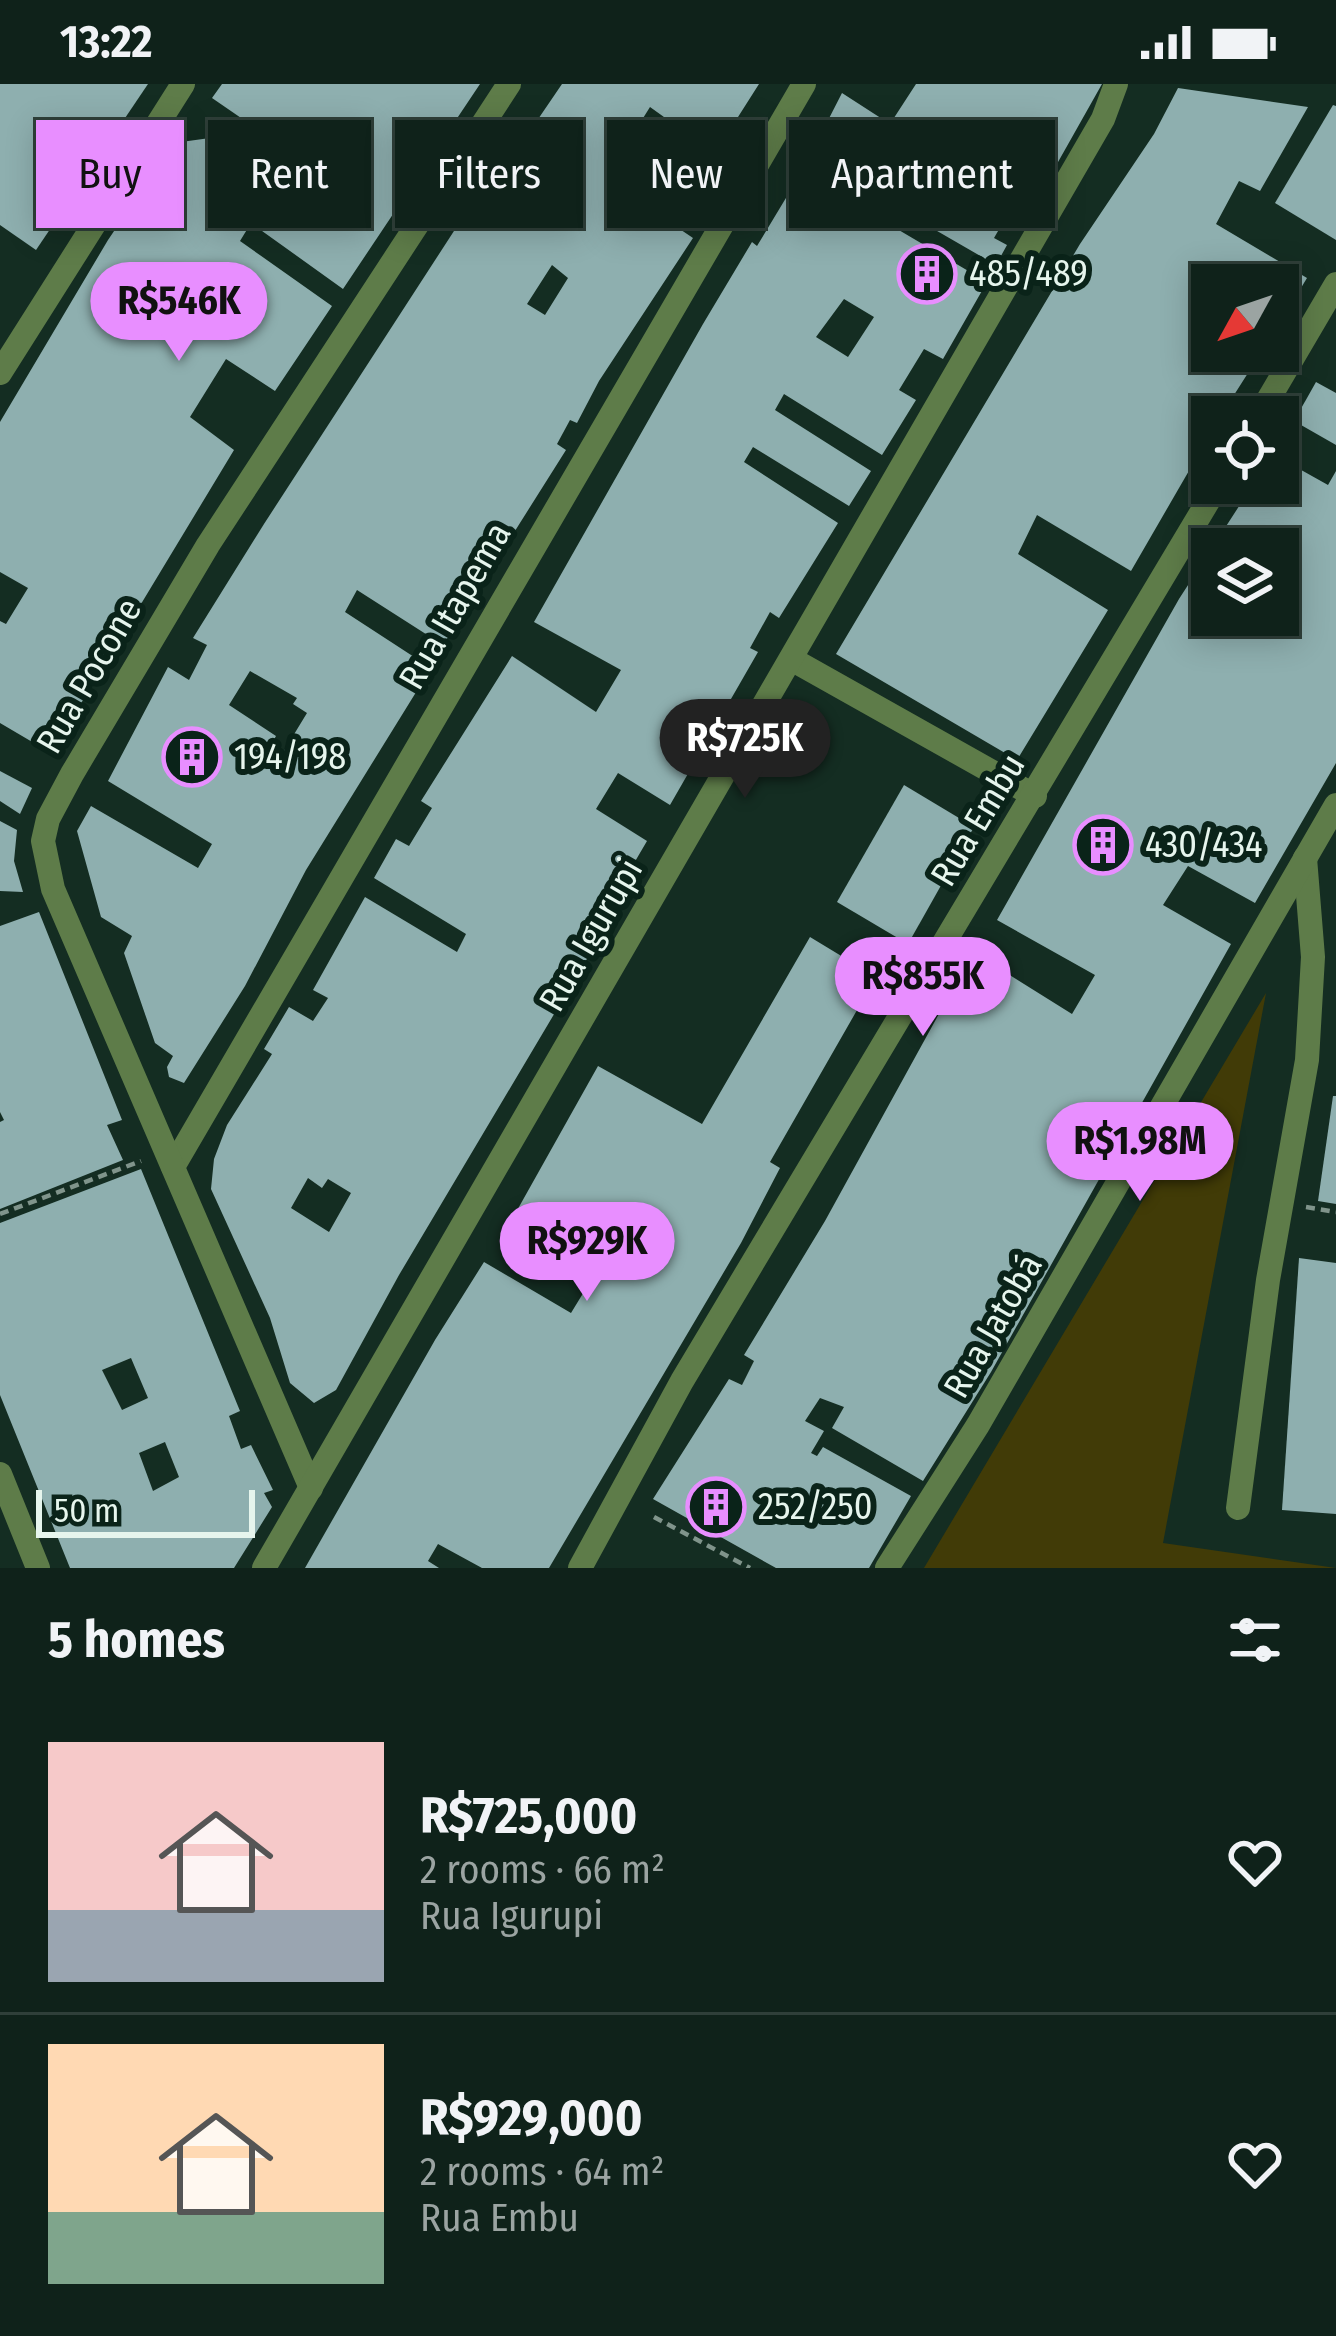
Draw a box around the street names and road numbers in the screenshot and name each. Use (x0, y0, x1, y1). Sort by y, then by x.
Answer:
street label: Rua Itapema (390, 515, 520, 697)
street label: Rua Pocone (27, 591, 151, 761)
street label: Rua Embu (921, 746, 1035, 894)
street label: Rua Igurupi (530, 851, 652, 1019)
street label: Rua Jatobá (934, 1246, 1052, 1406)

